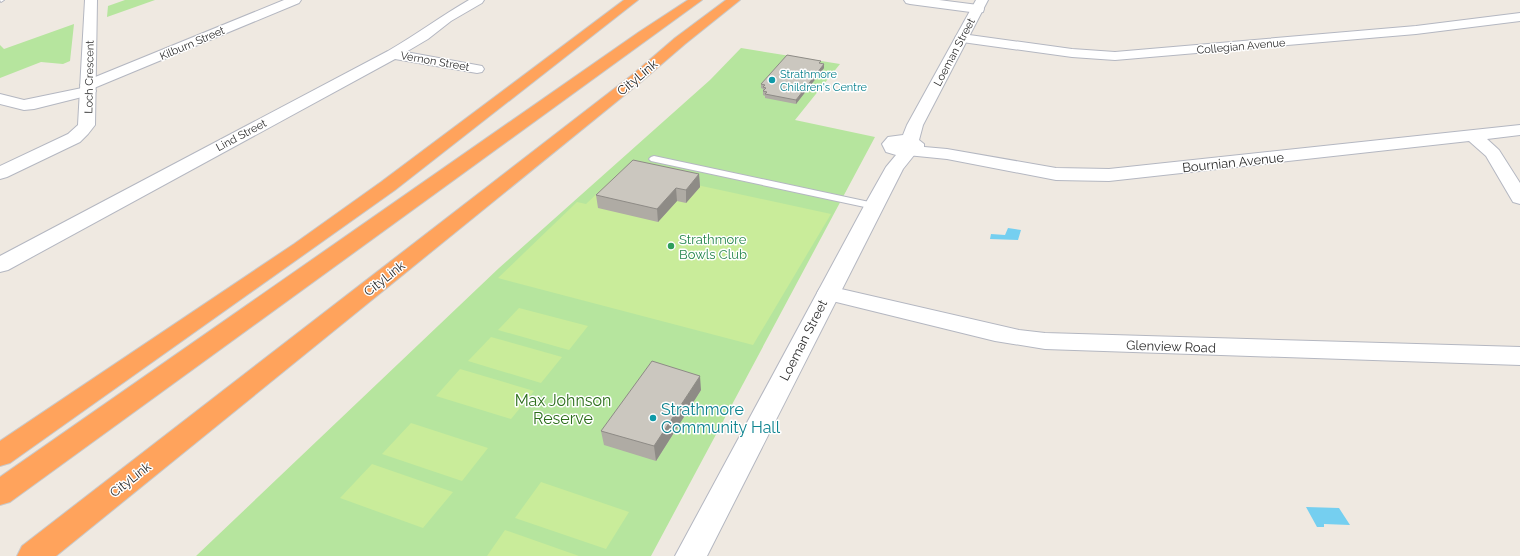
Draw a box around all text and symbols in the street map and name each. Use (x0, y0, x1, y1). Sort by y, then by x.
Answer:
street label: Loeman Street (931, 16, 978, 88)
street label: Kilburn Street (158, 24, 227, 63)
street label: Collegian Avenue (1196, 36, 1287, 57)
street label: Loch Crescent (82, 40, 97, 114)
street label: Vernon Street (399, 49, 471, 74)
street label: CityLink (614, 56, 661, 99)
place label: Strathmore Children's Centre (780, 68, 868, 94)
marker: Strathmore Children's Centre (767, 75, 777, 85)
street label: Lind Street (214, 117, 269, 154)
street label: Bournian Avenue (1181, 150, 1285, 175)
place label: Strathmore Bowls Club (679, 232, 747, 262)
marker: Strathmore Bowls Club (666, 241, 676, 251)
street label: CityLink (361, 258, 408, 299)
street label: Loeman Street (777, 297, 831, 383)
street label: Glenview Road (1126, 337, 1216, 356)
park label: Max Johnson Reserve (515, 391, 611, 428)
place label: Strathmore Community Hall (661, 400, 781, 437)
marker: Strathmore Community Hall (648, 413, 658, 423)
street label: CityLink (107, 459, 154, 500)

